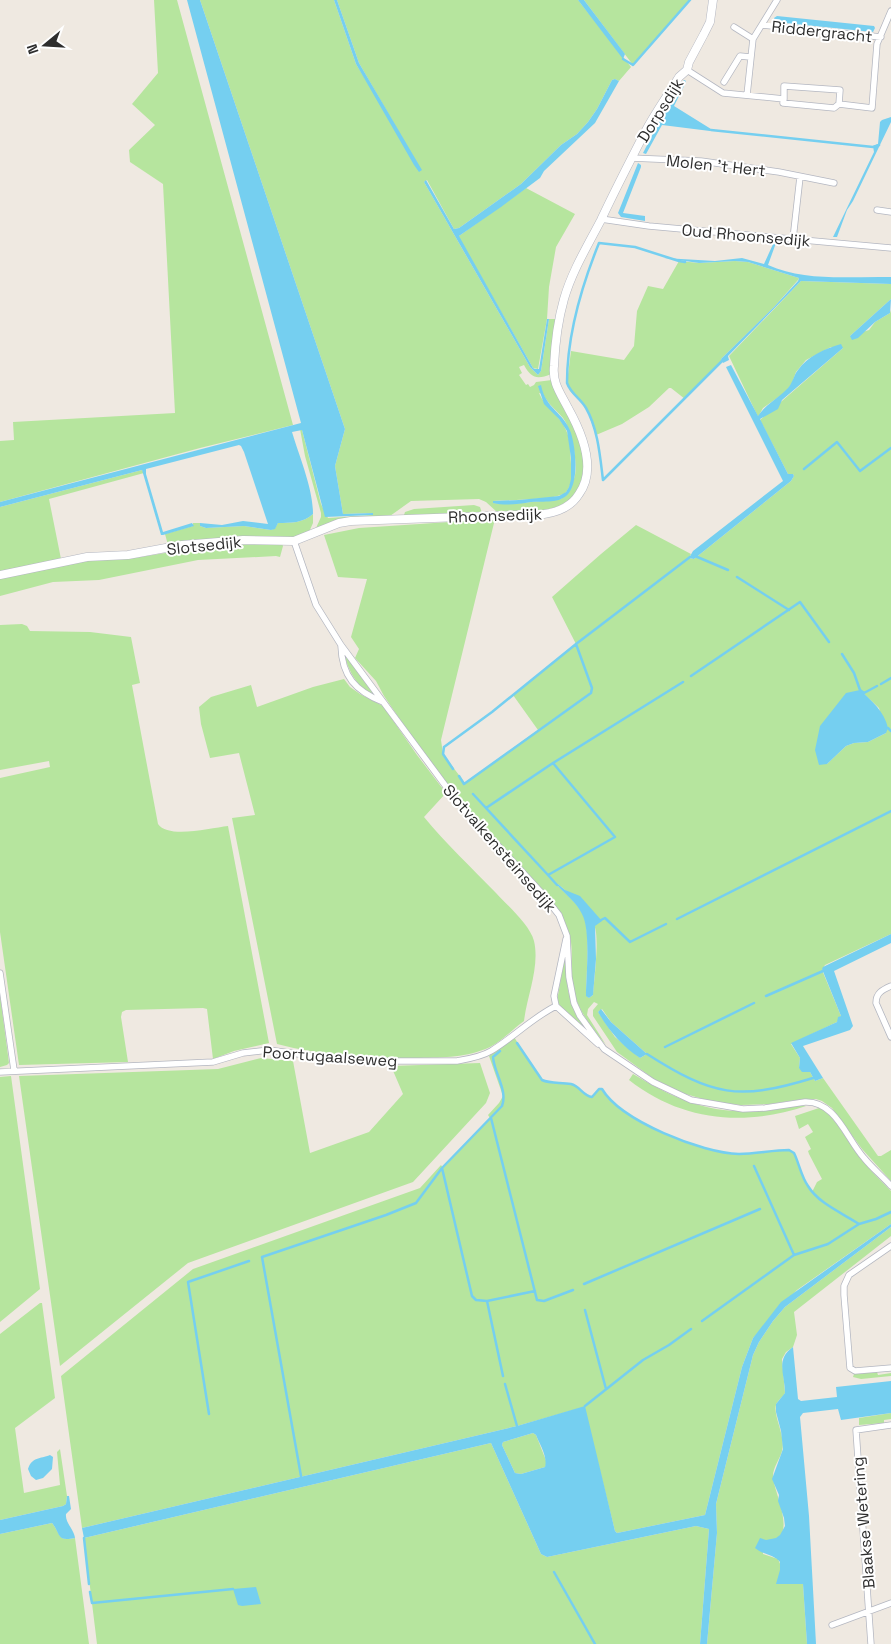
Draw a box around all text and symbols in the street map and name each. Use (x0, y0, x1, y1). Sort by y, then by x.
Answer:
street label: Riddergracht (770, 16, 873, 47)
north arrow (20, 20, 70, 70)
text: N (23, 42, 43, 56)
street label: Dorpsdijk (632, 74, 689, 146)
street label: Molen 't Hert (665, 150, 767, 181)
street label: Oud Rhoonsedijk (681, 219, 812, 252)
street label: Rhoonsedijk (448, 503, 543, 528)
street label: Slotsedijk (165, 531, 243, 560)
street label: Slotvalkensteinsedijk (438, 780, 561, 917)
street label: Poortugaalseweg (262, 1041, 398, 1072)
street label: Blaakse Wetering (847, 1456, 880, 1590)

